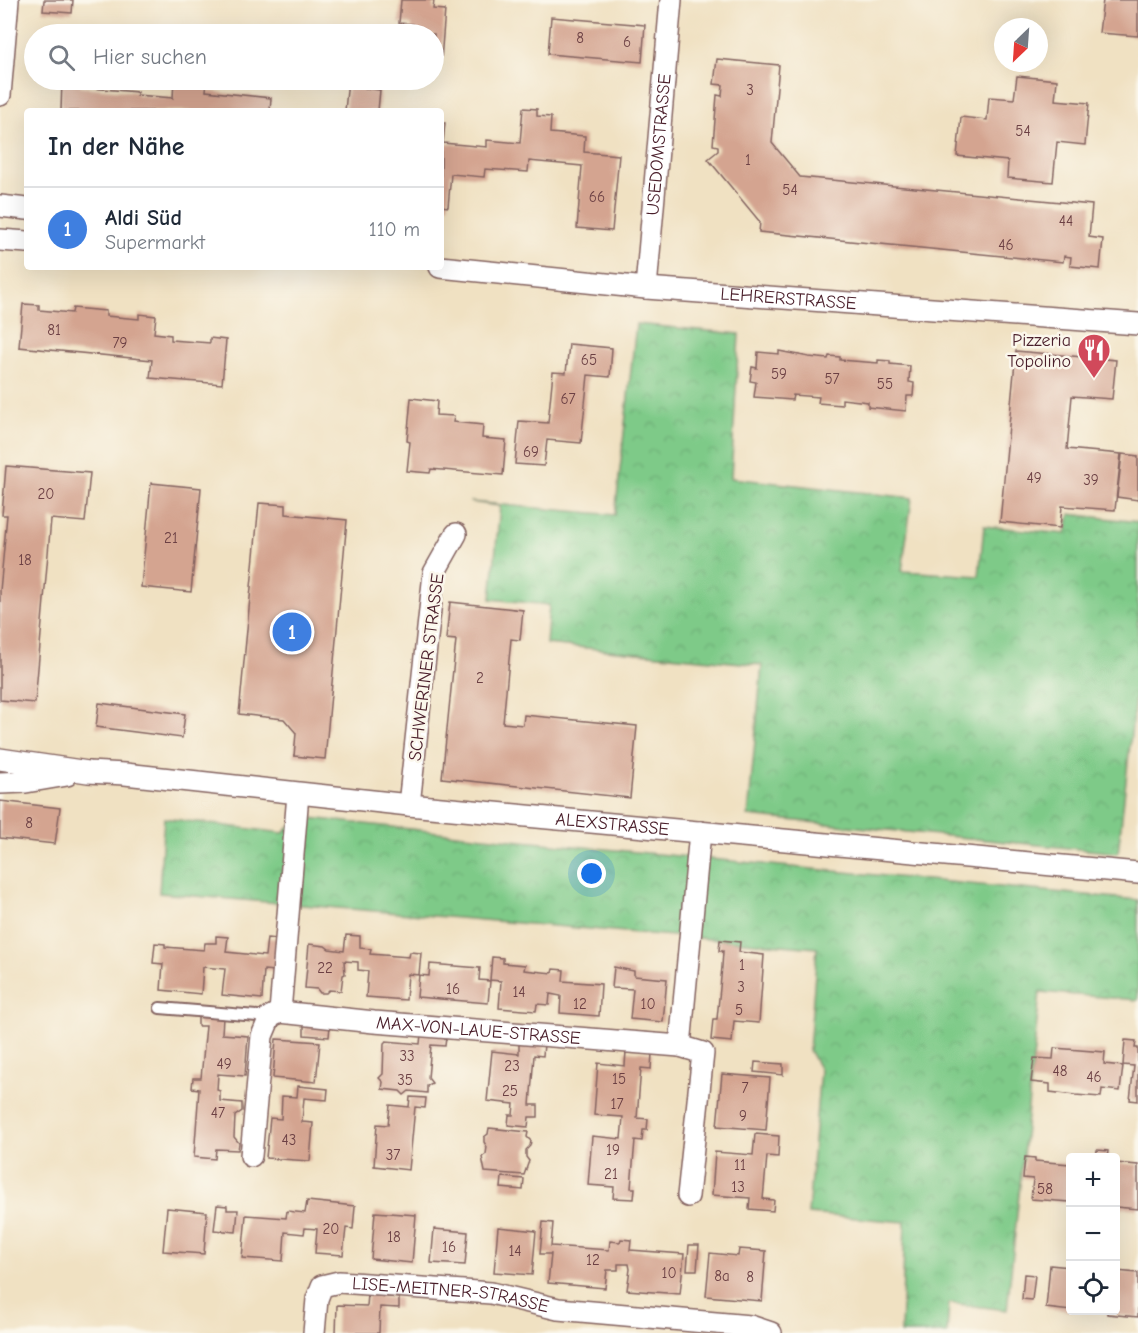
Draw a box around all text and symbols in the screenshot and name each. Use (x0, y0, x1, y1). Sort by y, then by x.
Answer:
north arrow (994, 18, 1048, 72)
search box (24, 24, 444, 90)
house number: 8 (576, 29, 584, 47)
house number: 6 (623, 33, 631, 51)
icon: search (45, 41, 78, 74)
text: Hier suchen (93, 44, 207, 70)
street label: USEDOMSTRASSE (642, 73, 676, 216)
house number: 3 (746, 81, 754, 99)
house number: 54 (1015, 122, 1031, 140)
text: In der Nähe (48, 132, 185, 162)
house number: 1 (745, 151, 751, 169)
house number: 54 (782, 181, 798, 199)
house number: 66 (589, 188, 605, 206)
text: Aldi Süd (105, 205, 182, 231)
house number: 44 (1059, 212, 1073, 230)
text: 1 (64, 218, 71, 241)
text: 110 m (369, 218, 420, 241)
text: Supermarkt (105, 231, 205, 254)
house number: 46 (998, 236, 1014, 254)
street label: LEHRERSTRASSE (720, 283, 857, 314)
house number: 81 (47, 321, 61, 339)
place label: Pizzeria Topolino (1007, 330, 1071, 372)
restaurant icon: Pizzeria Topolino (1076, 332, 1112, 379)
house number: 79 (112, 334, 128, 352)
house number: 65 (581, 351, 597, 369)
house number: 59 (771, 365, 787, 383)
house number: 57 (824, 370, 840, 388)
house number: 55 (877, 375, 893, 393)
house number: 67 (560, 390, 576, 408)
house number: 69 (523, 443, 539, 461)
house number: 49 (1026, 469, 1042, 487)
house number: 39 (1083, 471, 1099, 489)
house number: 20 (38, 485, 54, 503)
house number: 21 (164, 529, 178, 547)
house number: 18 (18, 551, 32, 569)
street label: SCHWERINER STRASSE (405, 572, 448, 762)
pin: 1 (272, 610, 312, 654)
house number: 2 (476, 669, 484, 687)
street label: ALEXSTRASSE (555, 809, 670, 840)
house number: 8 (25, 814, 33, 832)
your location (577, 859, 606, 888)
house number: 1 (739, 956, 745, 974)
house number: 22 (317, 959, 333, 977)
house number: 3 (737, 978, 745, 996)
house number: 16 (446, 980, 460, 998)
house number: 14 (512, 983, 526, 1001)
house number: 12 (573, 995, 587, 1013)
house number: 10 (640, 995, 656, 1013)
house number: 5 (735, 1001, 743, 1019)
street label: MAX-VON-LAUE-STRASSE (375, 1012, 582, 1049)
house number: 33 (399, 1047, 415, 1065)
house number: 49 (216, 1055, 232, 1073)
house number: 23 (504, 1057, 520, 1075)
house number: 48 (1053, 1062, 1068, 1080)
house number: 46 (1086, 1068, 1102, 1086)
house number: 15 (612, 1070, 626, 1088)
house number: 35 (397, 1071, 413, 1089)
house number: 7 (741, 1079, 749, 1097)
house number: 25 (502, 1082, 518, 1100)
house number: 17 (610, 1095, 624, 1113)
house number: 47 (211, 1104, 225, 1122)
house number: 9 (739, 1107, 747, 1125)
house number: 43 (282, 1131, 296, 1149)
house number: 19 (606, 1141, 620, 1159)
house number: 37 (386, 1146, 400, 1164)
map controls (1066, 1153, 1120, 1315)
button: + (1066, 1153, 1120, 1207)
house number: 11 (734, 1156, 746, 1174)
house number: 21 (604, 1165, 618, 1183)
house number: 13 (731, 1178, 745, 1196)
house number: 58 (1037, 1180, 1053, 1198)
button: − (1066, 1207, 1120, 1261)
house number: 20 (323, 1220, 339, 1238)
house number: 18 (387, 1228, 401, 1246)
house number: 16 (442, 1238, 456, 1256)
house number: 14 (508, 1242, 522, 1260)
house number: 12 (586, 1251, 600, 1269)
button: locate (1066, 1261, 1120, 1315)
house number: 10 (661, 1264, 677, 1282)
house number: 8a (714, 1267, 730, 1285)
house number: 8 (746, 1268, 754, 1286)
street label: LISE-MEITNER-STRASSE (351, 1273, 551, 1317)

